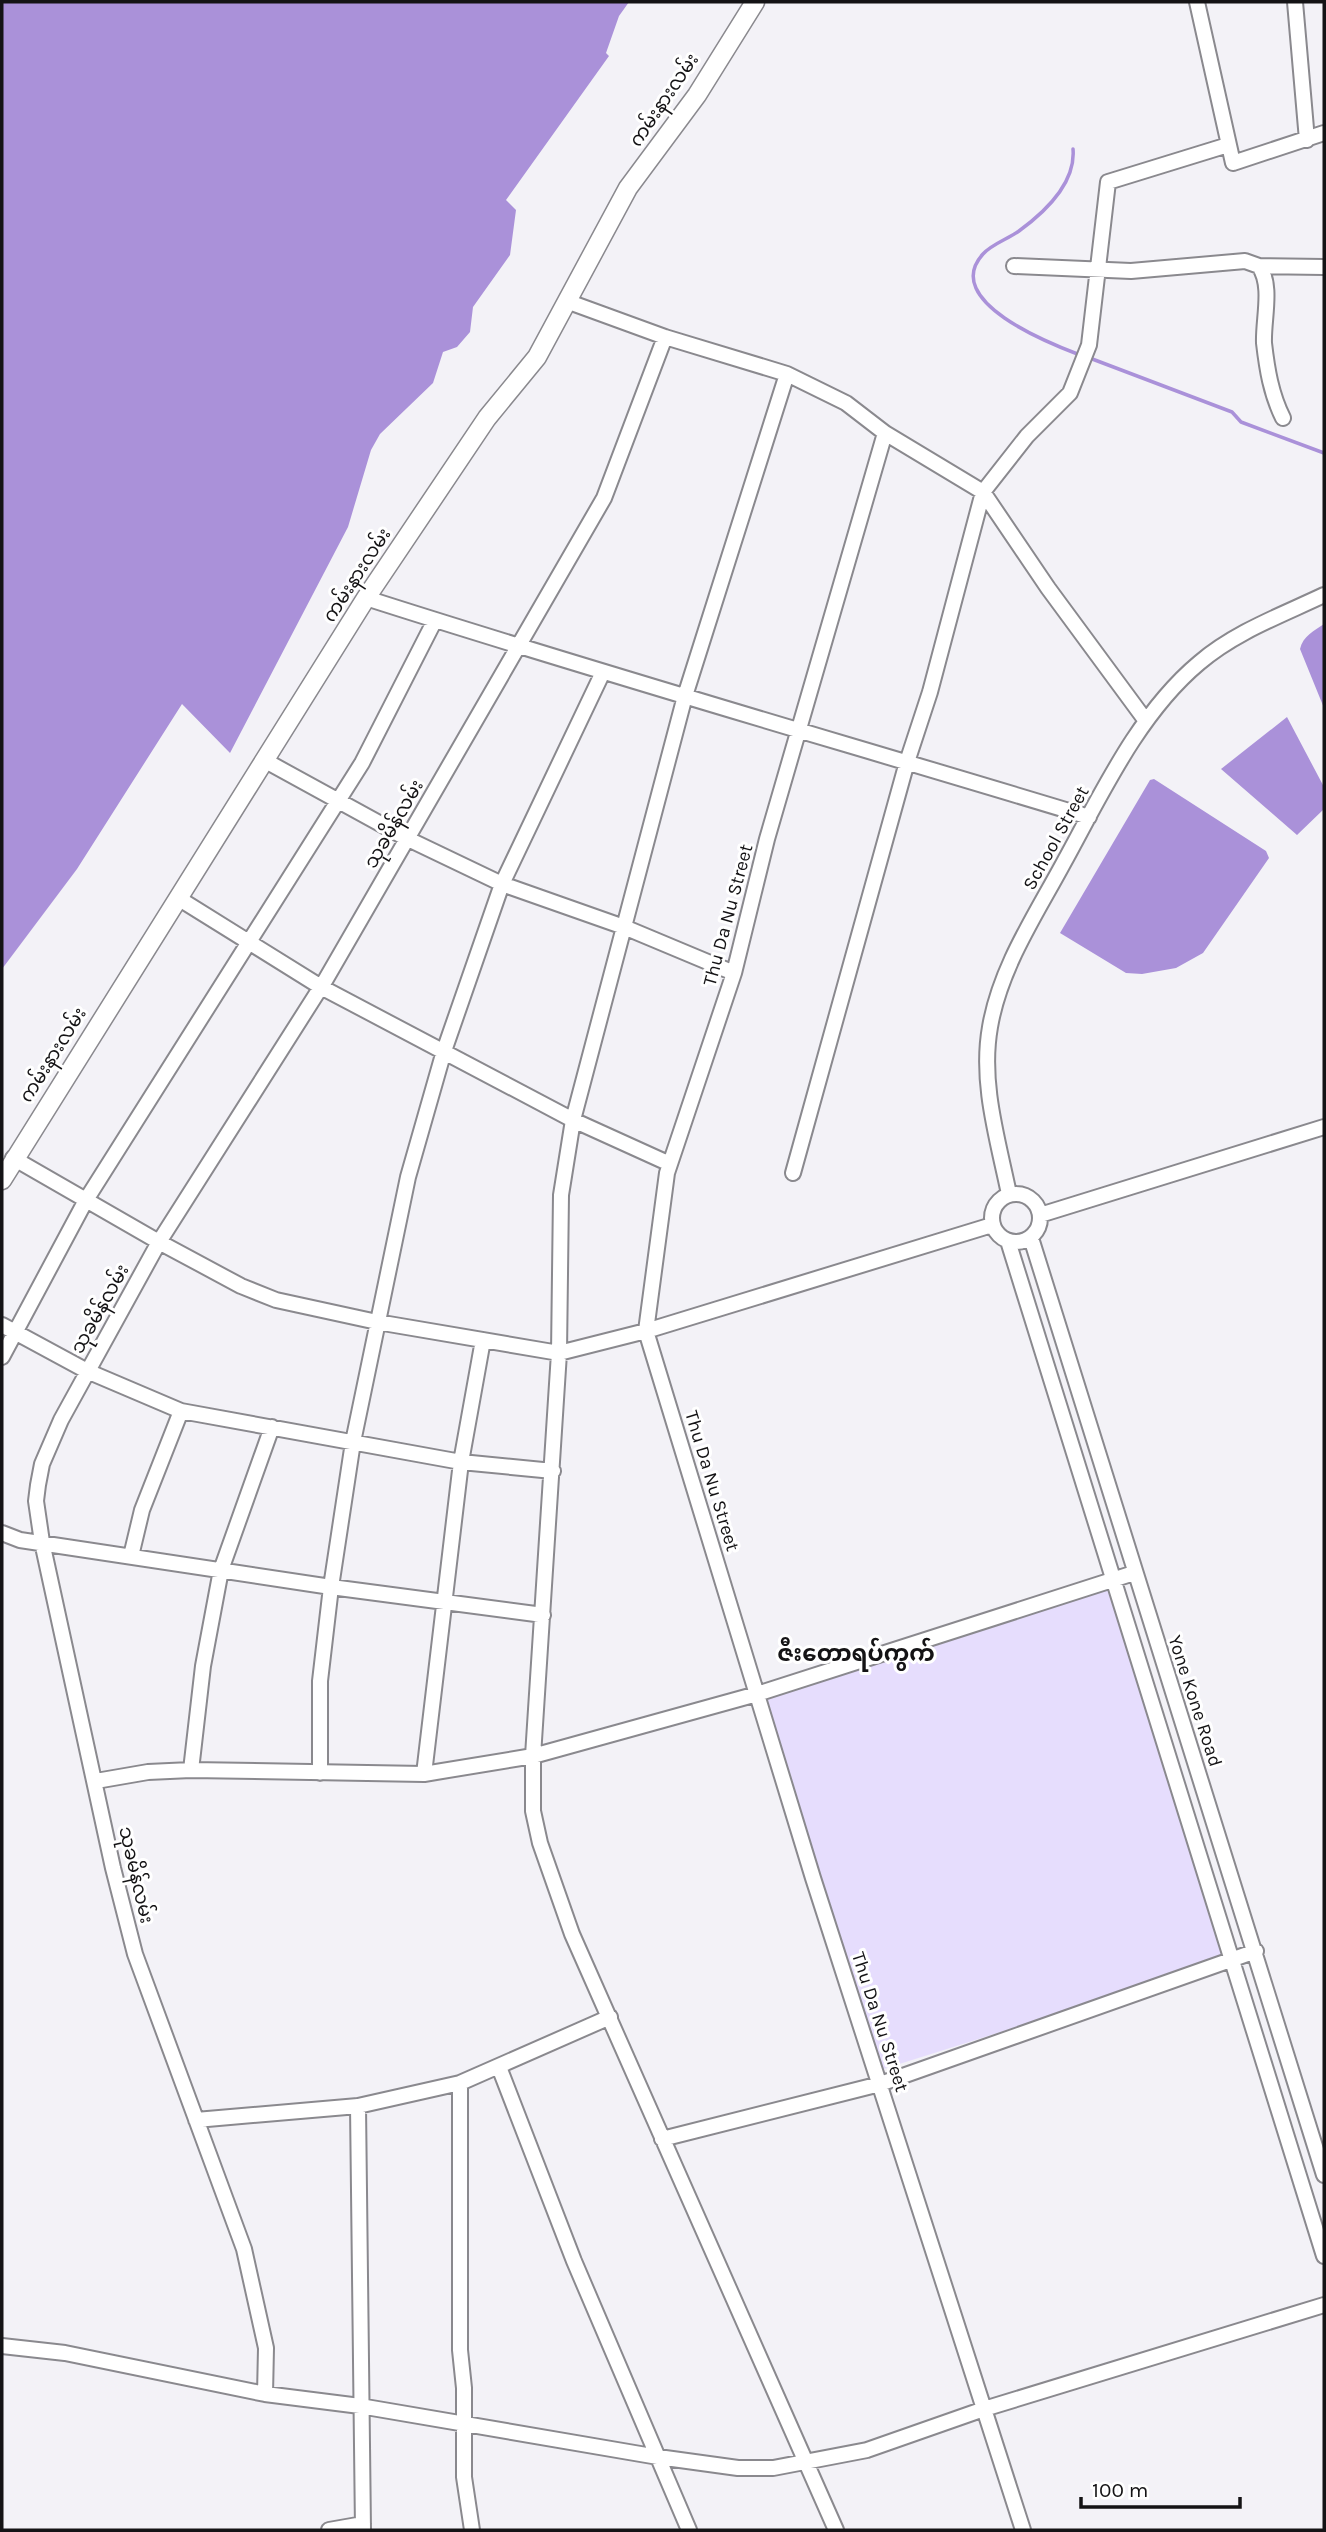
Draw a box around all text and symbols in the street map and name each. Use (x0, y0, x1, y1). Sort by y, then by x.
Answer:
street label: ကမ်းနားလမ်း (621, 47, 707, 153)
street label: ကမ်းနားလမ်း (315, 522, 399, 628)
street label: သုခမိန်လမ်း (356, 774, 433, 875)
street label: School Street (1018, 782, 1094, 894)
street label: Thu Da Nu Street (699, 842, 757, 988)
street label: ကမ်းနားလမ်း (12, 1001, 94, 1109)
street label: သုခမိန်လမ်း (63, 1259, 138, 1360)
street label: Thu Da Nu Street (680, 1408, 744, 1554)
street label: Yone Kone Road (1163, 1633, 1227, 1769)
district label: ဇီးတောရပ်ကွက် (777, 1637, 935, 1672)
street label: သုခမိန်လမ်း (109, 1824, 162, 1927)
street label: Thu Da Nu Street (847, 1949, 913, 2095)
scale bar (1081, 2466, 1240, 2510)
text: 100 m (1092, 2478, 1149, 2502)

